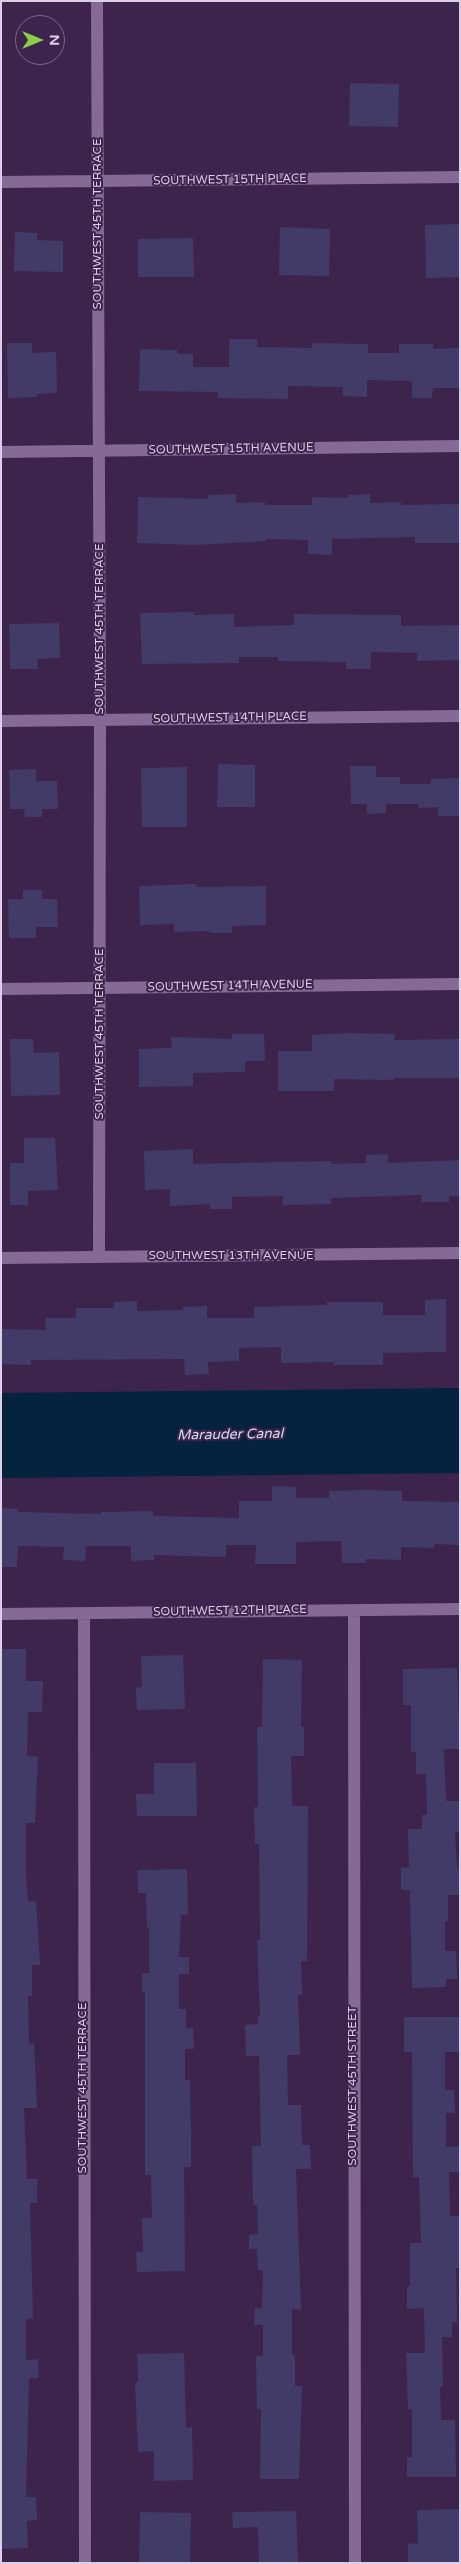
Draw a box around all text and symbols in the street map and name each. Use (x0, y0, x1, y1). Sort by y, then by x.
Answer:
north arrow (15, 15, 65, 65)
text: N (46, 34, 63, 46)
street label: SOUTHWEST 45TH TERRACE (91, 138, 105, 310)
street label: SOUTHWEST 15TH PLACE (153, 171, 307, 189)
street label: SOUTHWEST 15TH AVENUE (148, 440, 314, 458)
street label: SOUTHWEST 45TH TERRACE (93, 543, 107, 715)
street label: SOUTHWEST 14TH PLACE (153, 709, 307, 727)
street label: SOUTHWEST 45TH TERRACE (93, 948, 107, 1120)
street label: SOUTHWEST 14TH AVENUE (147, 977, 313, 995)
street label: SOUTHWEST 13TH AVENUE (148, 1249, 314, 1263)
water label: Marauder Canal (177, 1426, 283, 1444)
street label: SOUTHWEST 12TH PLACE (153, 1602, 307, 1620)
street label: SOUTHWEST 45TH TERRACE (76, 2002, 90, 2174)
street label: SOUTHWEST 45TH STREET (346, 2006, 360, 2166)

